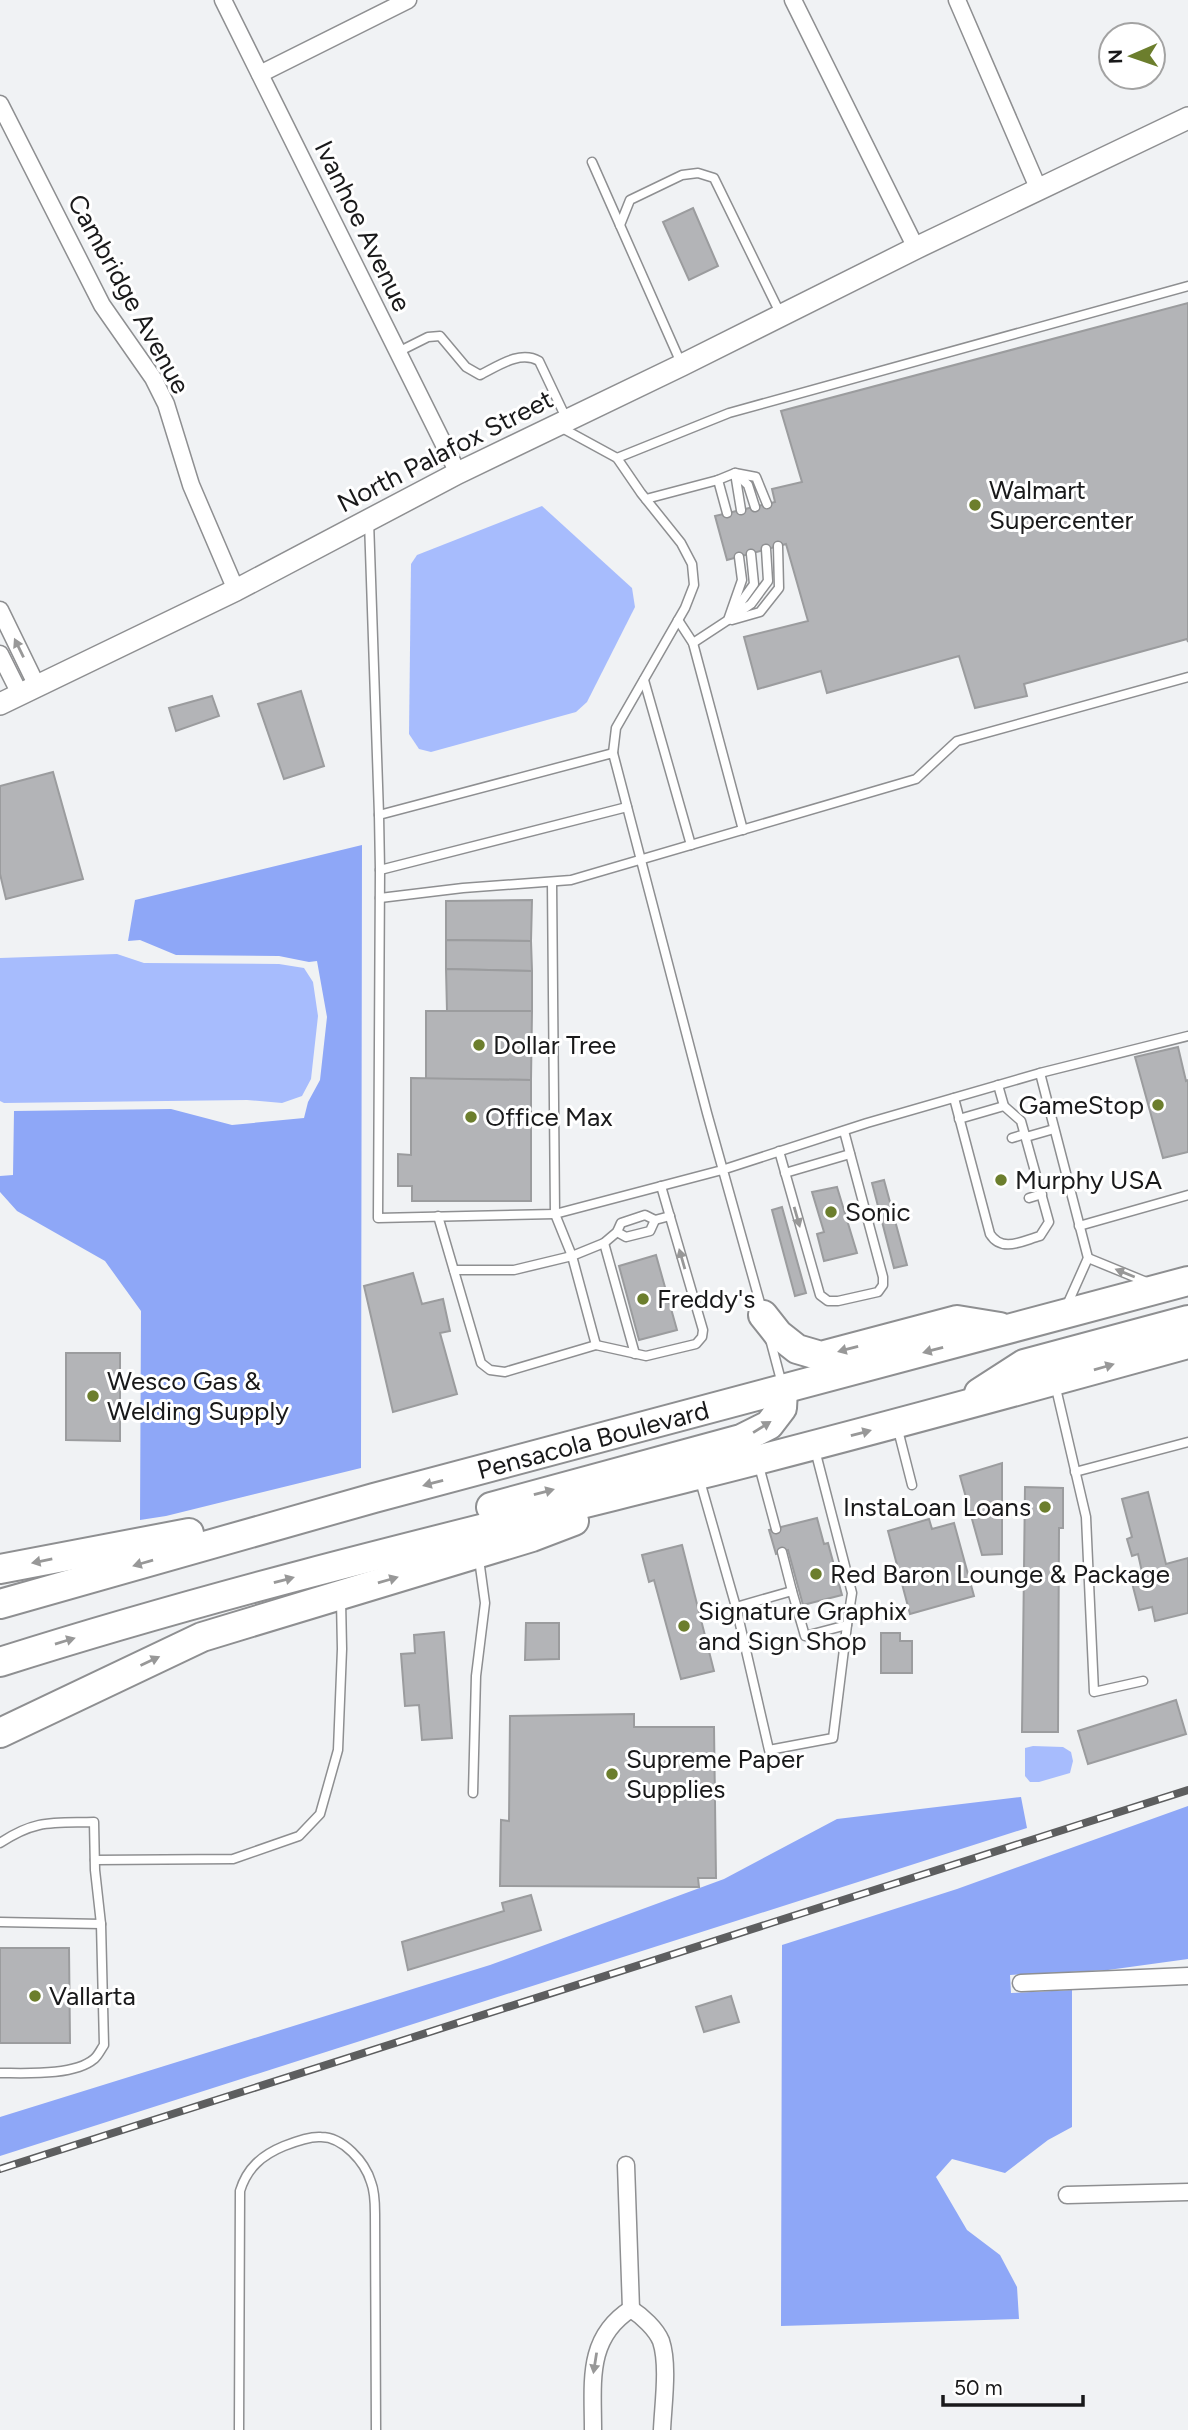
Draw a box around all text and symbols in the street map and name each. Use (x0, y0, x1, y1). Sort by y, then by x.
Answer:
north arrow (1097, 21, 1167, 91)
text: N (1104, 49, 1127, 64)
street label: Ivanhoe Avenue (308, 135, 418, 317)
street label: Cambridge Avenue (61, 189, 197, 399)
street label: North Palafox Street (332, 383, 558, 519)
place label: Walmart Supercenter (989, 474, 1134, 536)
marker: Walmart Supercenter (967, 497, 983, 513)
one-way arrow (13, 638, 24, 658)
place label: Dollar Tree (493, 1029, 616, 1061)
marker: Dollar Tree (471, 1037, 487, 1053)
place label: GameStop (1018, 1089, 1144, 1121)
marker: GameStop (1150, 1097, 1166, 1113)
place label: Office Max (485, 1101, 613, 1133)
marker: Office Max (463, 1109, 479, 1125)
place label: Murphy USA (1015, 1164, 1162, 1196)
marker: Murphy USA (993, 1172, 1009, 1188)
place label: Sonic (845, 1196, 911, 1228)
marker: Sonic (823, 1204, 839, 1220)
one-way arrow (793, 1207, 803, 1228)
one-way arrow (677, 1248, 687, 1269)
one-way arrow (1114, 1267, 1135, 1278)
place label: Freddy's (657, 1283, 755, 1315)
marker: Freddy's (635, 1291, 651, 1307)
one-way arrow (837, 1344, 859, 1355)
one-way arrow (922, 1345, 944, 1356)
one-way arrow (1094, 1362, 1115, 1372)
place label: Wesco Gas & Welding Supply (107, 1365, 289, 1427)
marker: Wesco Gas & Welding Supply (85, 1388, 101, 1404)
street label: Pensacola Boulevard (473, 1394, 713, 1486)
one-way arrow (752, 1421, 771, 1434)
one-way arrow (850, 1427, 871, 1437)
one-way arrow (422, 1478, 444, 1489)
one-way arrow (534, 1486, 556, 1497)
place label: InstaLoan Loans (843, 1491, 1031, 1523)
marker: InstaLoan Loans (1037, 1499, 1053, 1515)
one-way arrow (31, 1555, 53, 1566)
one-way arrow (132, 1558, 154, 1569)
place label: Red Baron Lounge & Package (830, 1558, 1170, 1590)
marker: Red Baron Lounge & Package (808, 1566, 824, 1582)
one-way arrow (377, 1574, 399, 1585)
one-way arrow (274, 1575, 295, 1585)
place label: Signature Graphix and Sign Shop (698, 1595, 907, 1657)
marker: Signature Graphix and Sign Shop (676, 1618, 692, 1634)
one-way arrow (55, 1636, 76, 1646)
one-way arrow (140, 1655, 160, 1667)
place label: Supreme Paper Supplies (626, 1743, 804, 1805)
marker: Supreme Paper Supplies (604, 1766, 620, 1782)
place label: Vallarta (49, 1980, 136, 2012)
marker: Vallarta (27, 1988, 43, 2004)
one-way arrow (590, 2352, 601, 2374)
scale bar (943, 2364, 1083, 2408)
text: 50 m (954, 2375, 1003, 2400)

